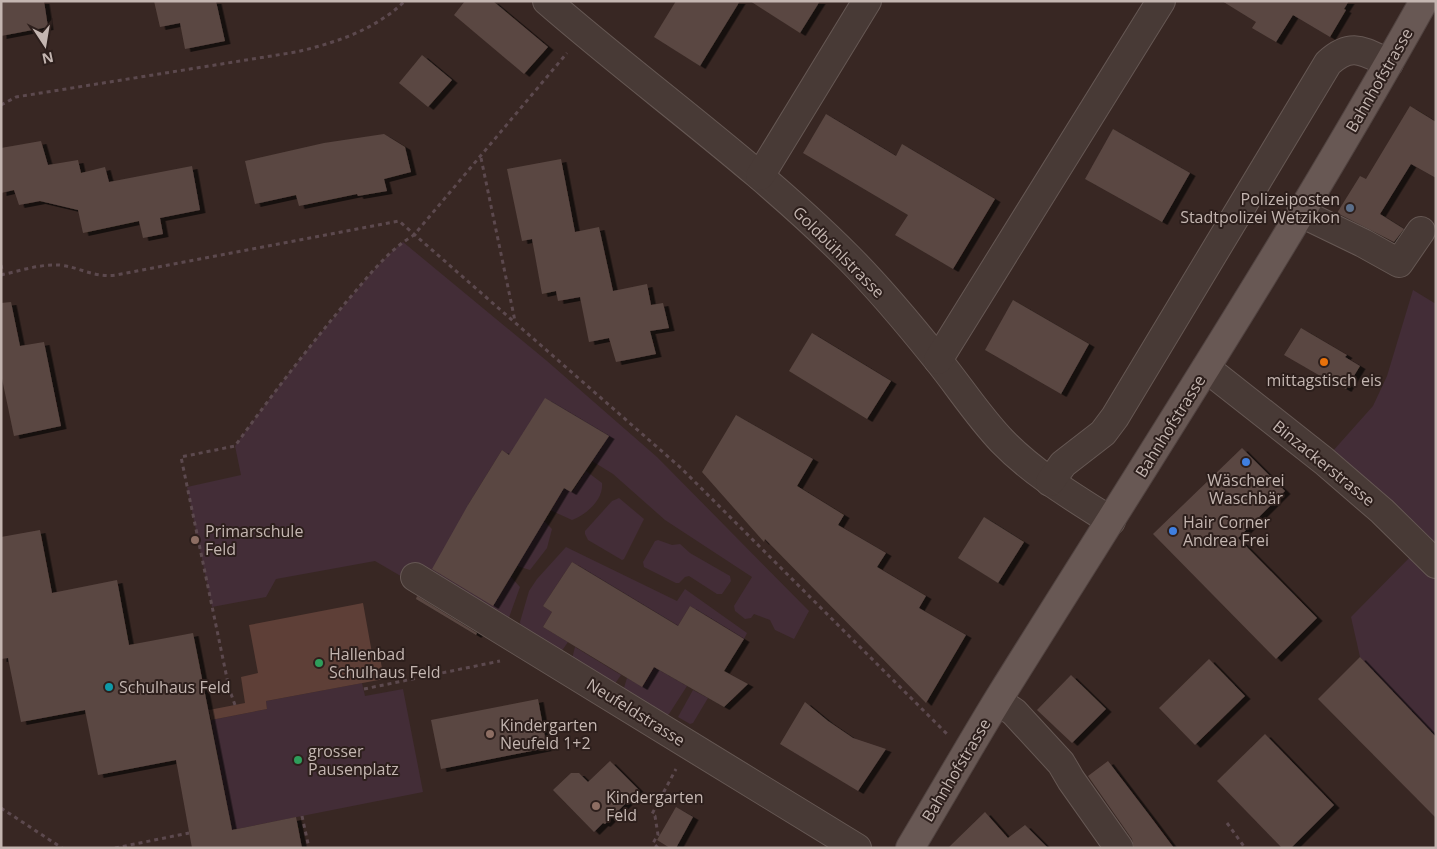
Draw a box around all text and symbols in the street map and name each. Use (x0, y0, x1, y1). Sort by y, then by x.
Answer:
north arrow (20, 20, 70, 70)
street label: Bahnhofstrasse (1340, 24, 1418, 136)
text: N (40, 48, 55, 69)
place label: Polizeiposten Stadtpolizei Wetzikon (1180, 188, 1340, 228)
street label: Goldbühlstrasse (788, 201, 890, 303)
marker: Polizeiposten Stadtpolizei Wetzikon (1344, 202, 1356, 214)
marker: mittagstisch eis (1318, 356, 1330, 368)
place label: mittagstisch eis (1266, 369, 1382, 391)
street label: Bahnhofstrasse (1130, 371, 1210, 481)
street label: Binzackerstrasse (1268, 415, 1380, 511)
marker: Wäscherei Waschbär (1240, 456, 1252, 468)
place label: Wäscherei Waschbär (1207, 469, 1285, 509)
place label: Hair Corner Andrea Frei (1183, 511, 1270, 551)
place label: Primarschule Feld (205, 520, 303, 560)
marker: Hair Corner Andrea Frei (1167, 525, 1179, 537)
marker: Primarschule Feld (189, 534, 201, 546)
place label: Hallenbad Schulhaus Feld (329, 643, 440, 683)
marker: Hallenbad Schulhaus Feld (313, 657, 325, 669)
street label: Neufeldstrasse (583, 673, 689, 751)
place label: Schulhaus Feld (119, 676, 230, 698)
marker: Schulhaus Feld (103, 681, 115, 693)
place label: Kindergarten Neufeld 1+2 (500, 714, 598, 754)
street label: Bahnhofstrasse (917, 714, 995, 826)
marker: Kindergarten Neufeld 1+2 (484, 728, 496, 740)
place label: grosser Pausenplatz (308, 740, 399, 780)
marker: grosser Pausenplatz (292, 754, 304, 766)
place label: Kindergarten Feld (606, 786, 704, 826)
marker: Kindergarten Feld (590, 800, 602, 812)

